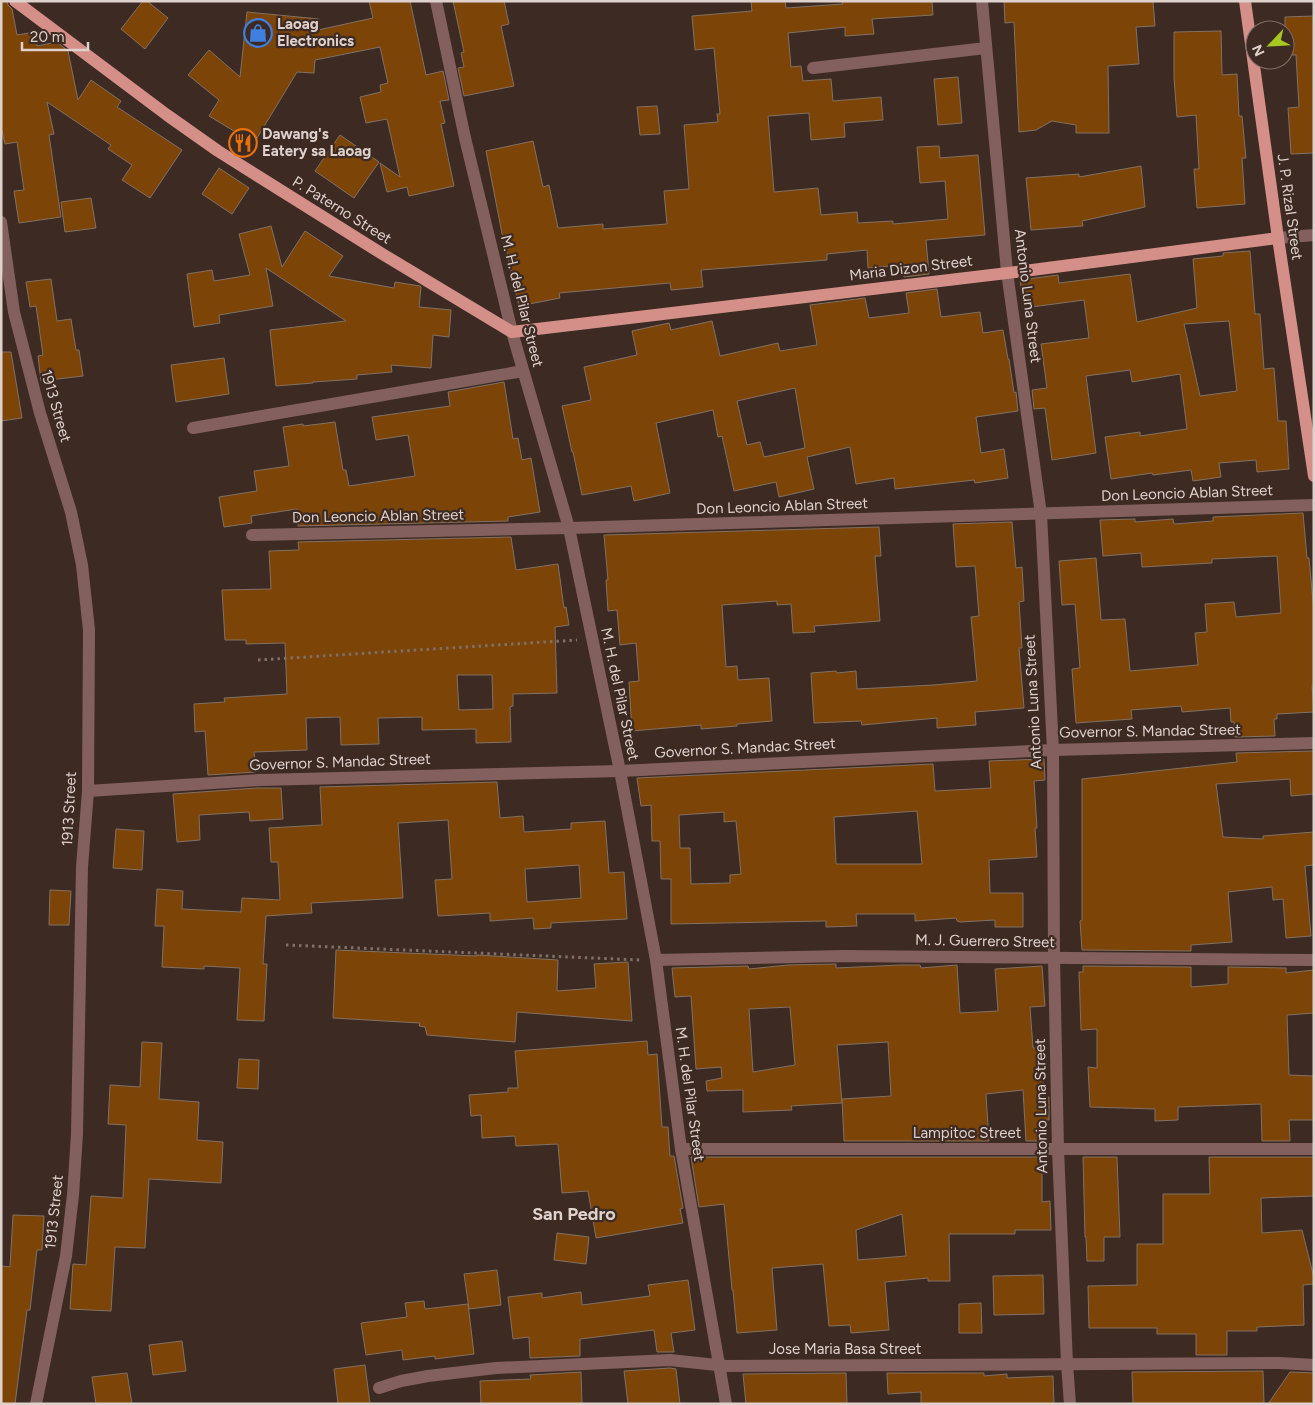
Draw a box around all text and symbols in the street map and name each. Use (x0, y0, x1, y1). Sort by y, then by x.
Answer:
place label: Laoag Electronics (277, 15, 354, 50)
shop icon: Laoag Electronics (243, 18, 273, 48)
scale bar (22, 20, 89, 52)
north arrow (1245, 20, 1295, 70)
text: 20 m (30, 28, 64, 46)
text: N (1249, 42, 1269, 59)
place label: Dawang's Eatery sa Laoag (262, 125, 371, 160)
restaurant icon: Dawang's Eatery sa Laoag (228, 128, 258, 158)
street label: J. P. Rizal Street (1274, 153, 1306, 262)
street label: P. Paterno Street (289, 172, 395, 248)
street label: Antonio Luna Street (1011, 228, 1045, 364)
street label: M. H. del Pilar Street (497, 233, 547, 369)
street label: Maria Dizon Street (848, 251, 974, 285)
street label: 1913 Street (37, 368, 75, 445)
street label: Don Leoncio Ablan Street (1101, 481, 1274, 505)
street label: Don Leoncio Ablan Street (696, 494, 869, 518)
street label: Don Leoncio Ablan Street (292, 505, 465, 527)
street label: M. H. del Pilar Street (597, 626, 643, 762)
street label: Antonio Luna Street (1020, 634, 1046, 770)
street label: Governor S. Mandac Street (1059, 720, 1241, 742)
street label: Governor S. Mandac Street (654, 734, 836, 762)
street label: Governor S. Mandac Street (249, 750, 431, 774)
street label: 1913 Street (58, 771, 80, 847)
street label: M. J. Guerrero Street (915, 931, 1055, 951)
street label: M. H. del Pilar Street (672, 1026, 708, 1163)
street label: Antonio Luna Street (1031, 1038, 1051, 1174)
street label: Lampitoc Street (913, 1124, 1022, 1142)
street label: 1913 Street (41, 1174, 67, 1250)
district label: San Pedro (532, 1203, 616, 1225)
street label: Jose Maria Basa Street (769, 1340, 922, 1358)

